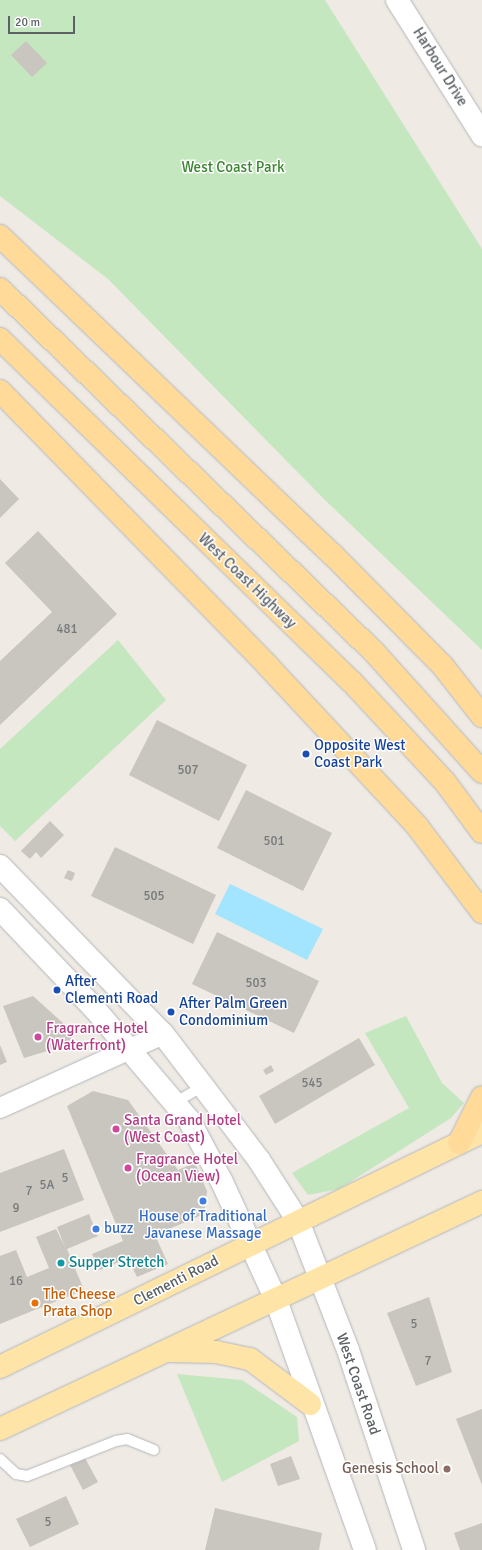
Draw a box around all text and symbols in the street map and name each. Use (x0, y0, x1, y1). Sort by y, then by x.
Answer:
scale bar (10, 8, 77, 34)
text: 20 m (15, 15, 40, 30)
street label: Harbour Drive (409, 24, 471, 110)
park label: West Coast Park (181, 159, 285, 177)
street label: West Coast Highway (194, 530, 300, 632)
house number: 481 (56, 621, 78, 637)
place label: Opposite West Coast Park (314, 736, 406, 771)
marker: Opposite West Coast Park (301, 749, 311, 759)
house number: 507 (177, 762, 199, 778)
house number: 501 (263, 833, 285, 849)
house number: 505 (143, 888, 165, 904)
place label: After Clementi Road (65, 972, 158, 1007)
house number: 503 (245, 975, 267, 991)
marker: After Clementi Road (52, 985, 62, 995)
place label: After Palm Green Condominium (179, 994, 287, 1029)
marker: After Palm Green Condominium (166, 1007, 176, 1017)
place label: Fragrance Hotel (Waterfront) (46, 1019, 148, 1054)
marker: Fragrance Hotel (Waterfront) (33, 1032, 43, 1042)
house number: 545 (301, 1075, 323, 1091)
place label: Santa Grand Hotel (West Coast) (124, 1111, 241, 1146)
marker: Santa Grand Hotel (West Coast) (111, 1124, 121, 1134)
place label: Fragrance Hotel (Ocean View) (136, 1150, 238, 1185)
marker: Fragrance Hotel (Ocean View) (123, 1163, 133, 1173)
house number: 5 (61, 1170, 69, 1186)
house number: 5A (40, 1177, 54, 1193)
house number: 7 (25, 1183, 33, 1199)
marker: House of Traditional Javanese Massage (198, 1196, 208, 1206)
house number: 9 (12, 1200, 20, 1216)
place label: House of Traditional Javanese Massage (139, 1207, 267, 1242)
place label: buzz (104, 1220, 134, 1238)
marker: buzz (91, 1224, 101, 1234)
street label: Clementi Road (130, 1252, 222, 1310)
place label: Supper Stretch (69, 1254, 164, 1272)
marker: Supper Stretch (56, 1258, 66, 1268)
house number: 16 (9, 1273, 23, 1289)
place label: The Cheese Prata Shop (43, 1285, 116, 1320)
marker: The Cheese Prata Shop (30, 1298, 40, 1308)
house number: 5 (410, 1316, 418, 1332)
street label: West Coast Road (332, 1331, 384, 1437)
house number: 7 (424, 1353, 432, 1369)
place label: Genesis School (342, 1460, 439, 1478)
marker: Genesis School (442, 1464, 452, 1474)
house number: 5 (44, 1514, 52, 1530)

